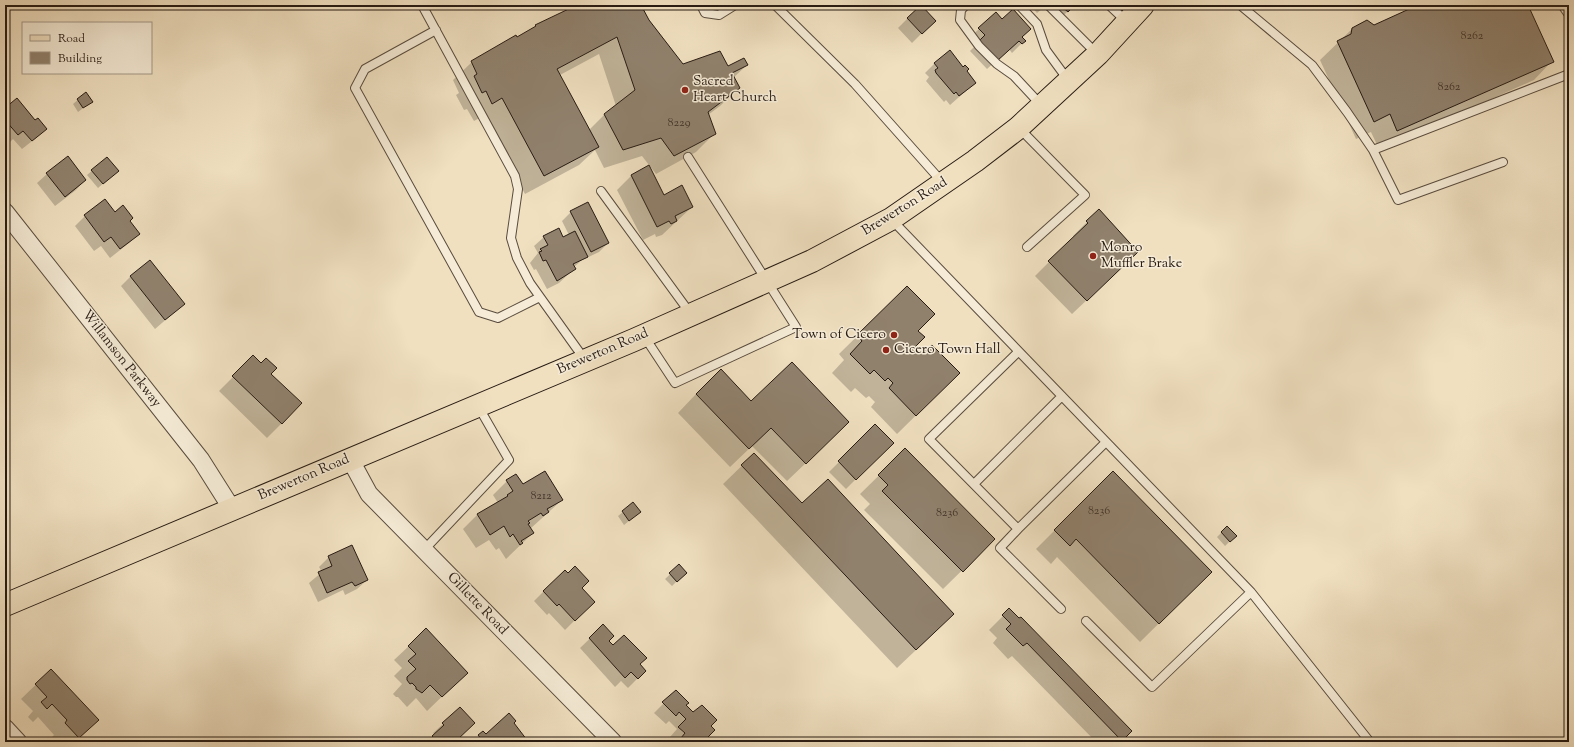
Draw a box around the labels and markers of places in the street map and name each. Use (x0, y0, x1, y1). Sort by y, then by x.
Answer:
place label: Sacred Heart Church (693, 72, 777, 108)
marker: Sacred Heart Church (680, 85, 690, 95)
place label: Monro Muffler Brake (1101, 238, 1182, 274)
marker: Monro Muffler Brake (1088, 251, 1098, 261)
place label: Town of Cicero (792, 325, 886, 345)
marker: Town of Cicero (889, 330, 899, 340)
place label: Cicero Town Hall (894, 340, 1001, 360)
marker: Cicero Town Hall (881, 345, 891, 355)

